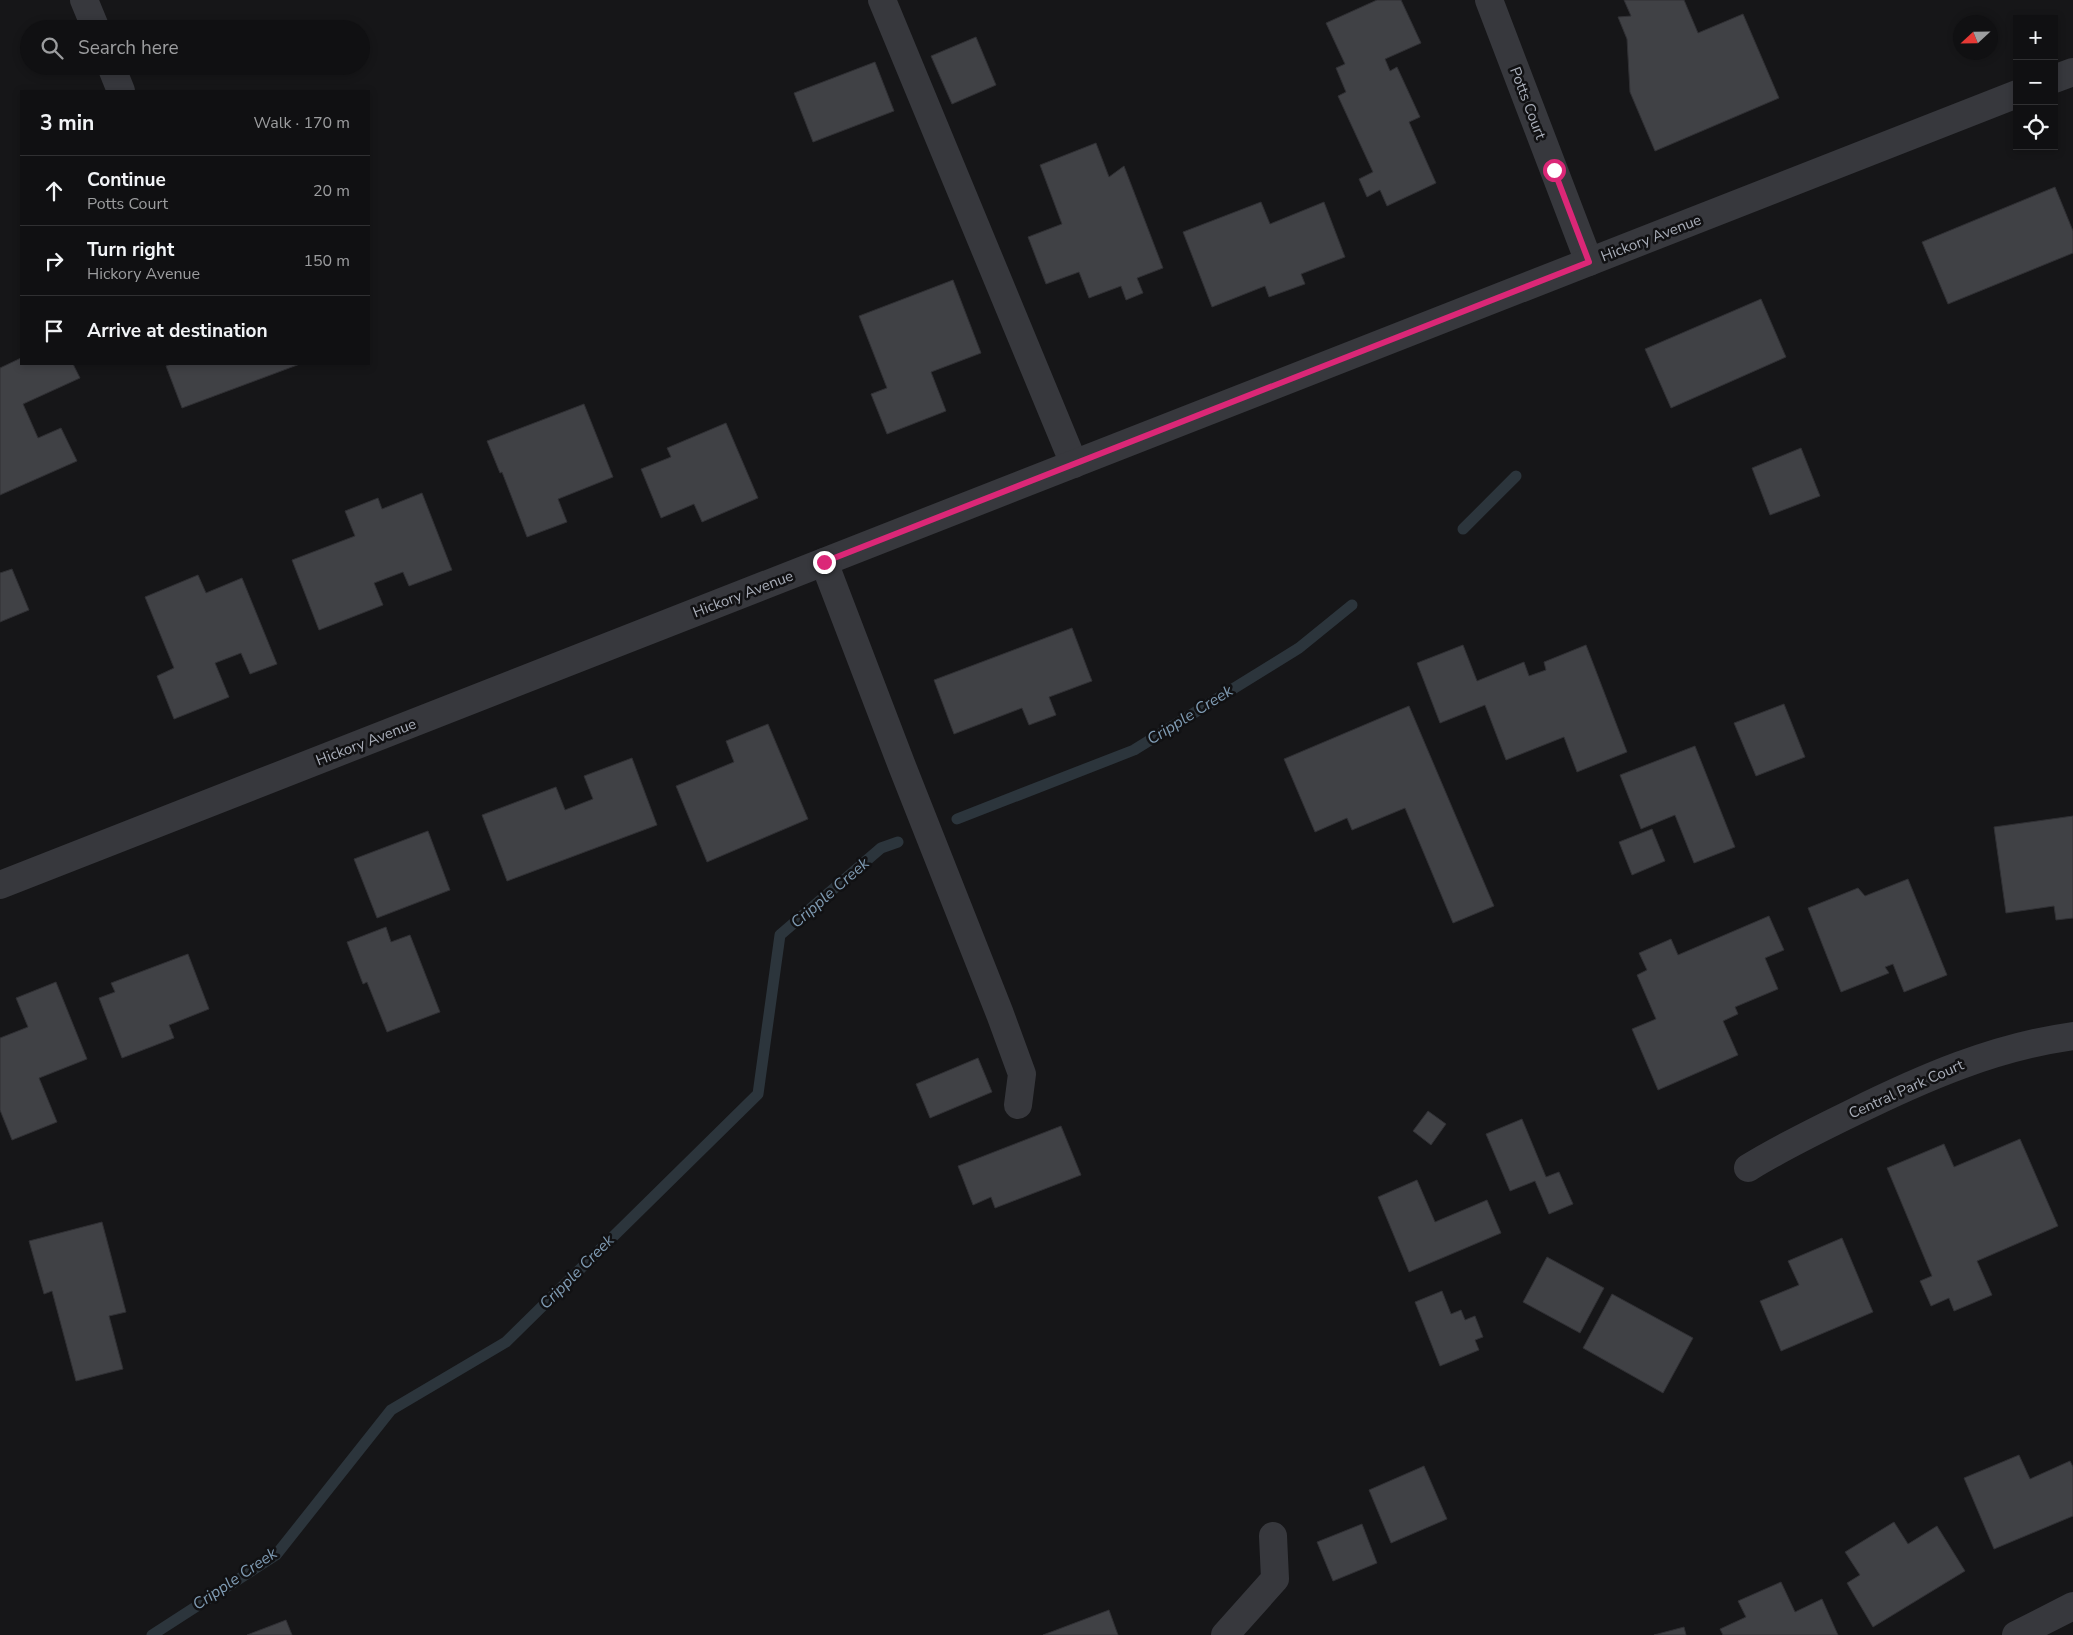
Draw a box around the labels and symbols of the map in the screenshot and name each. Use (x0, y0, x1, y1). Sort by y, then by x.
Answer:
north arrow (1953, 15, 1998, 60)
street label: Potts Court (1505, 64, 1551, 143)
route start (1543, 159, 1566, 182)
street label: Hickory Avenue (1598, 210, 1704, 266)
route end (813, 551, 836, 574)
street label: Hickory Avenue (690, 566, 796, 622)
water label: Cripple Creek (1143, 679, 1238, 750)
street label: Hickory Avenue (313, 714, 419, 770)
water label: Cripple Creek (786, 852, 875, 933)
street label: Central Park Court (1845, 1054, 1967, 1123)
water label: Cripple Creek (535, 1229, 620, 1314)
water label: Cripple Creek (188, 1542, 282, 1615)

